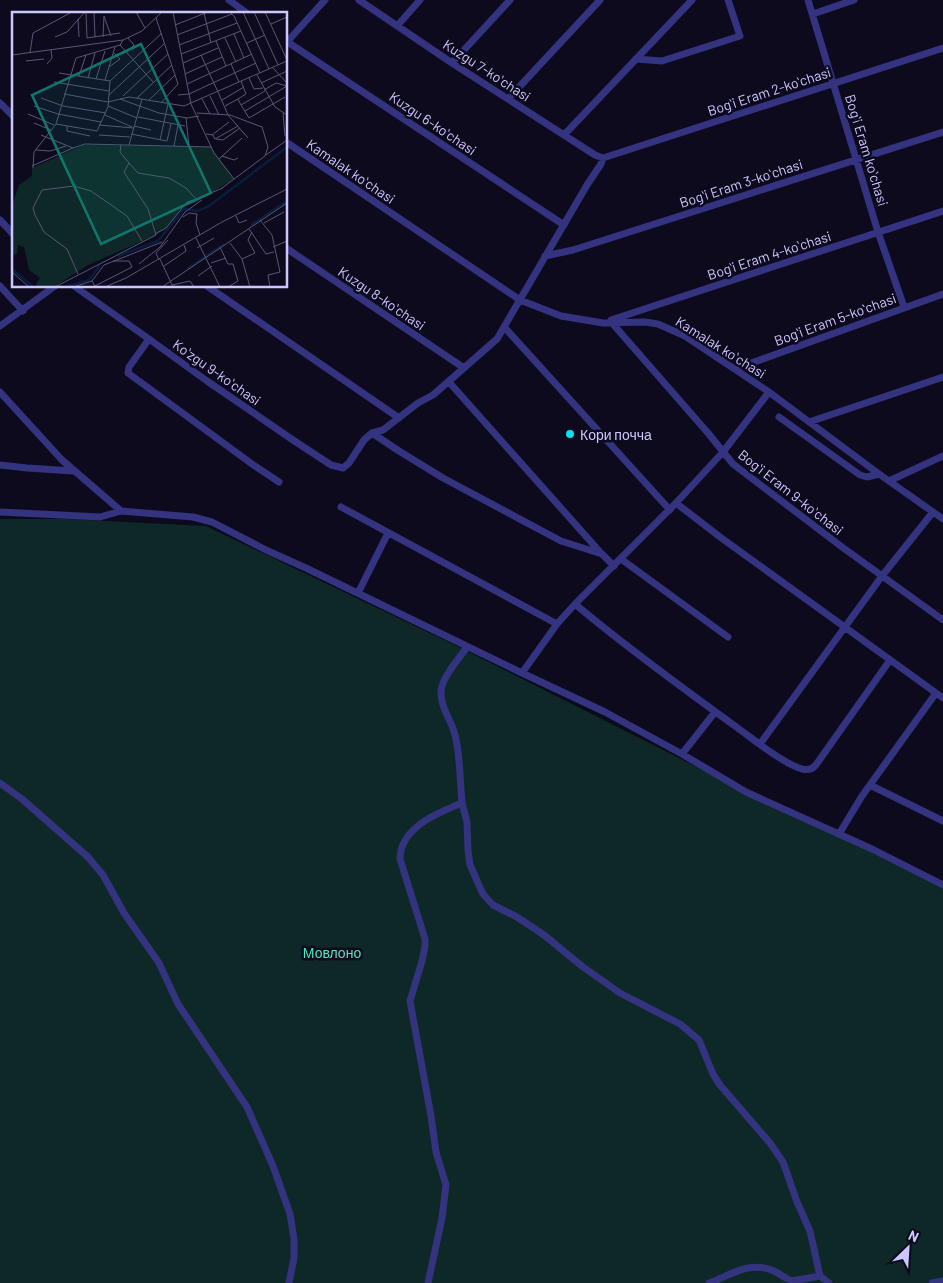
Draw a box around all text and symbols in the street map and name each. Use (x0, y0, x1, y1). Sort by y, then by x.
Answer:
inset map (12, 12, 288, 288)
street label: Kuzgu 7-koʻchasi (440, 35, 534, 105)
street label: Bogʻi Eram 2-koʻchasi (705, 63, 833, 119)
street label: Kuzgu 6-koʻchasi (386, 88, 480, 158)
street label: Bogʻi Eram koʻchasi (842, 92, 892, 208)
street label: Kamalak koʻchasi (303, 135, 399, 207)
street label: Bogʻi Eram 3-koʻchasi (677, 155, 805, 211)
street label: Bogʻi Eram 4-koʻchasi (705, 227, 833, 283)
street label: Kuzgu 8-koʻchasi (335, 263, 429, 333)
street label: Bogʻi Eram 5-koʻchasi (772, 289, 898, 349)
street label: Kamalak koʻchasi (673, 312, 769, 382)
street label: Koʻzgu 9-koʻchasi (170, 335, 264, 409)
place label: Кори почча (580, 426, 652, 443)
marker: Кори почча (564, 428, 576, 440)
street label: Bogʻi Eram 9-koʻchasi (735, 446, 847, 538)
park label: Мовлоно (303, 944, 361, 961)
north arrow (883, 1223, 933, 1273)
text: N (906, 1226, 922, 1245)

